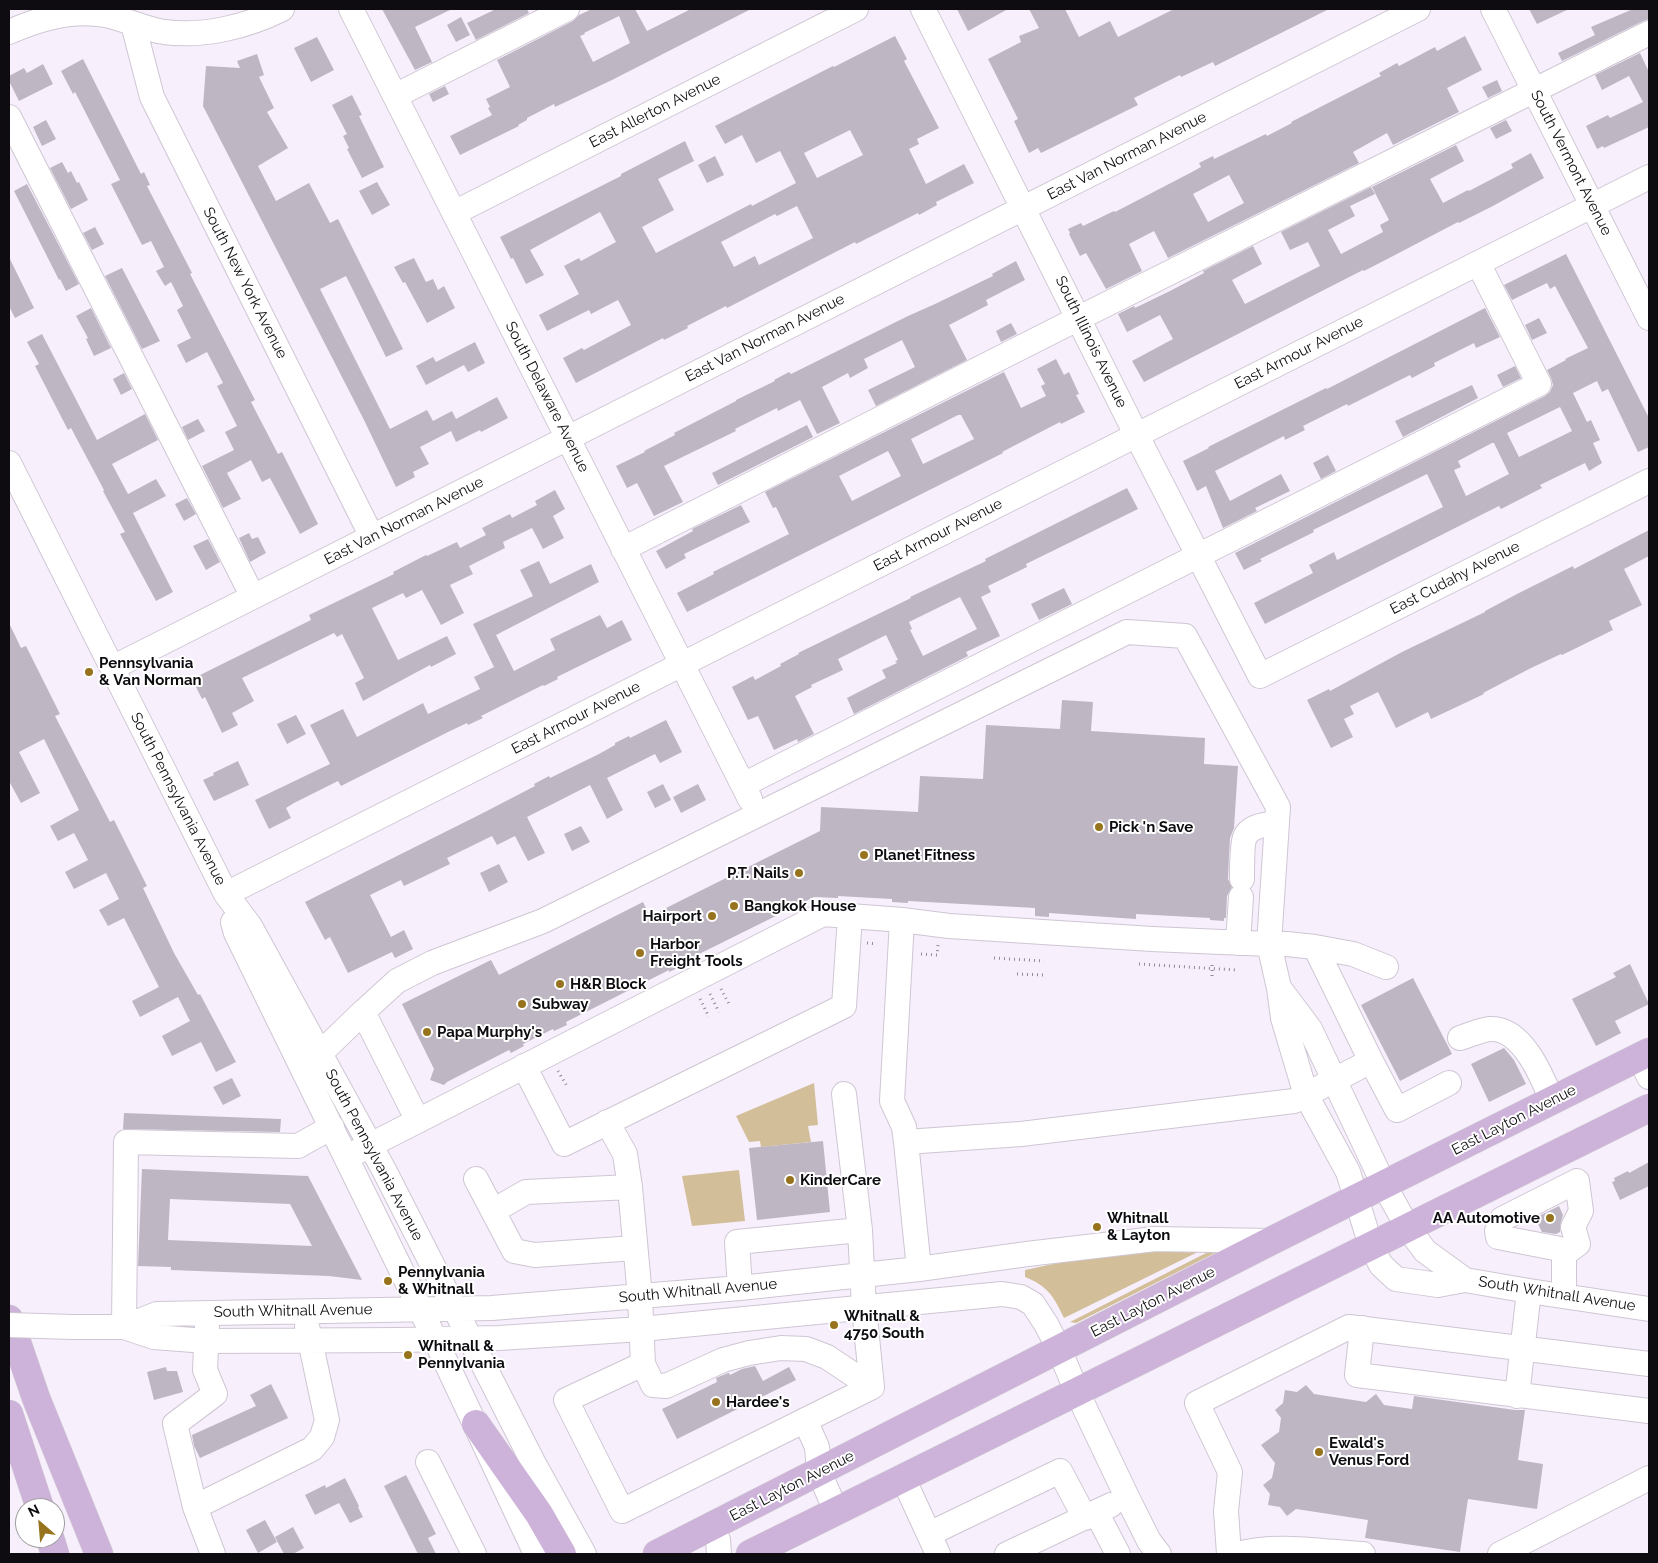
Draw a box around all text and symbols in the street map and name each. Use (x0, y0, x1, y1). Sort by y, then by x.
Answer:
street label: East Allerton Avenue (586, 70, 724, 152)
street label: South Vermont Avenue (1527, 87, 1615, 239)
street label: East Van Norman Avenue (1044, 108, 1210, 204)
street label: South New York Avenue (199, 204, 291, 362)
street label: South Illinois Avenue (1051, 273, 1131, 411)
street label: East Van Norman Avenue (682, 290, 848, 386)
street label: East Armour Avenue (1232, 313, 1366, 393)
street label: South Delaware Avenue (501, 319, 593, 475)
street label: East Van Norman Avenue (321, 473, 487, 569)
street label: East Armour Avenue (871, 495, 1005, 575)
street label: East Cudahy Avenue (1387, 537, 1523, 619)
place label: Pennsylvania & Van Norman (99, 654, 202, 689)
marker: Pennsylvania & Van Norman (83, 666, 95, 678)
street label: East Armour Avenue (509, 678, 643, 758)
street label: South Pennsylvania Avenue (126, 710, 230, 888)
place label: Pick 'n Save (1109, 818, 1193, 836)
marker: Pick 'n Save (1093, 821, 1105, 833)
place label: Planet Fitness (874, 846, 975, 864)
marker: Planet Fitness (858, 849, 870, 861)
place label: P.T. Nails (727, 864, 789, 882)
marker: P.T. Nails (793, 867, 805, 879)
place label: Bangkok House (744, 897, 856, 915)
marker: Bangkok House (728, 900, 740, 912)
place label: Hairport (643, 907, 702, 925)
marker: Hairport (706, 910, 718, 922)
place label: Harbor Freight Tools (650, 935, 743, 970)
marker: Harbor Freight Tools (634, 947, 646, 959)
place label: H&R Block (570, 975, 646, 993)
marker: H&R Block (554, 978, 566, 990)
place label: Subway (532, 995, 589, 1013)
marker: Subway (516, 998, 528, 1010)
place label: Papa Murphy's (437, 1023, 542, 1041)
marker: Papa Murphy's (421, 1026, 433, 1038)
street label: South Pennsylvania Avenue (321, 1066, 427, 1244)
street label: East Layton Avenue (1449, 1081, 1579, 1159)
place label: KinderCare (800, 1171, 881, 1189)
marker: KinderCare (784, 1174, 796, 1186)
place label: Whitnall & Layton (1107, 1209, 1170, 1244)
place label: AA Automotive (1433, 1209, 1540, 1227)
marker: AA Automotive (1544, 1212, 1556, 1224)
marker: Whitnall & Layton (1091, 1221, 1103, 1233)
place label: Pennylvania & Whitnall (398, 1263, 485, 1298)
street label: East Layton Avenue (1088, 1263, 1218, 1341)
street label: South Whitnall Avenue (1477, 1273, 1637, 1315)
marker: Pennylvania & Whitnall (382, 1275, 394, 1287)
street label: South Whitnall Avenue (618, 1275, 778, 1307)
street label: South Whitnall Avenue (213, 1301, 373, 1321)
place label: Whitnall & 4750 South (844, 1307, 924, 1342)
marker: Whitnall & 4750 South (828, 1319, 840, 1331)
place label: Whitnall & Pennylvania (418, 1337, 505, 1372)
marker: Whitnall & Pennylvania (402, 1349, 414, 1361)
place label: Hardee's (726, 1393, 790, 1411)
marker: Hardee's (710, 1396, 722, 1408)
place label: Ewald's Venus Ford (1329, 1434, 1409, 1469)
marker: Ewald's Venus Ford (1313, 1446, 1325, 1458)
street label: East Layton Avenue (727, 1447, 857, 1525)
north arrow (15, 1498, 65, 1548)
text: N (25, 1501, 42, 1520)

